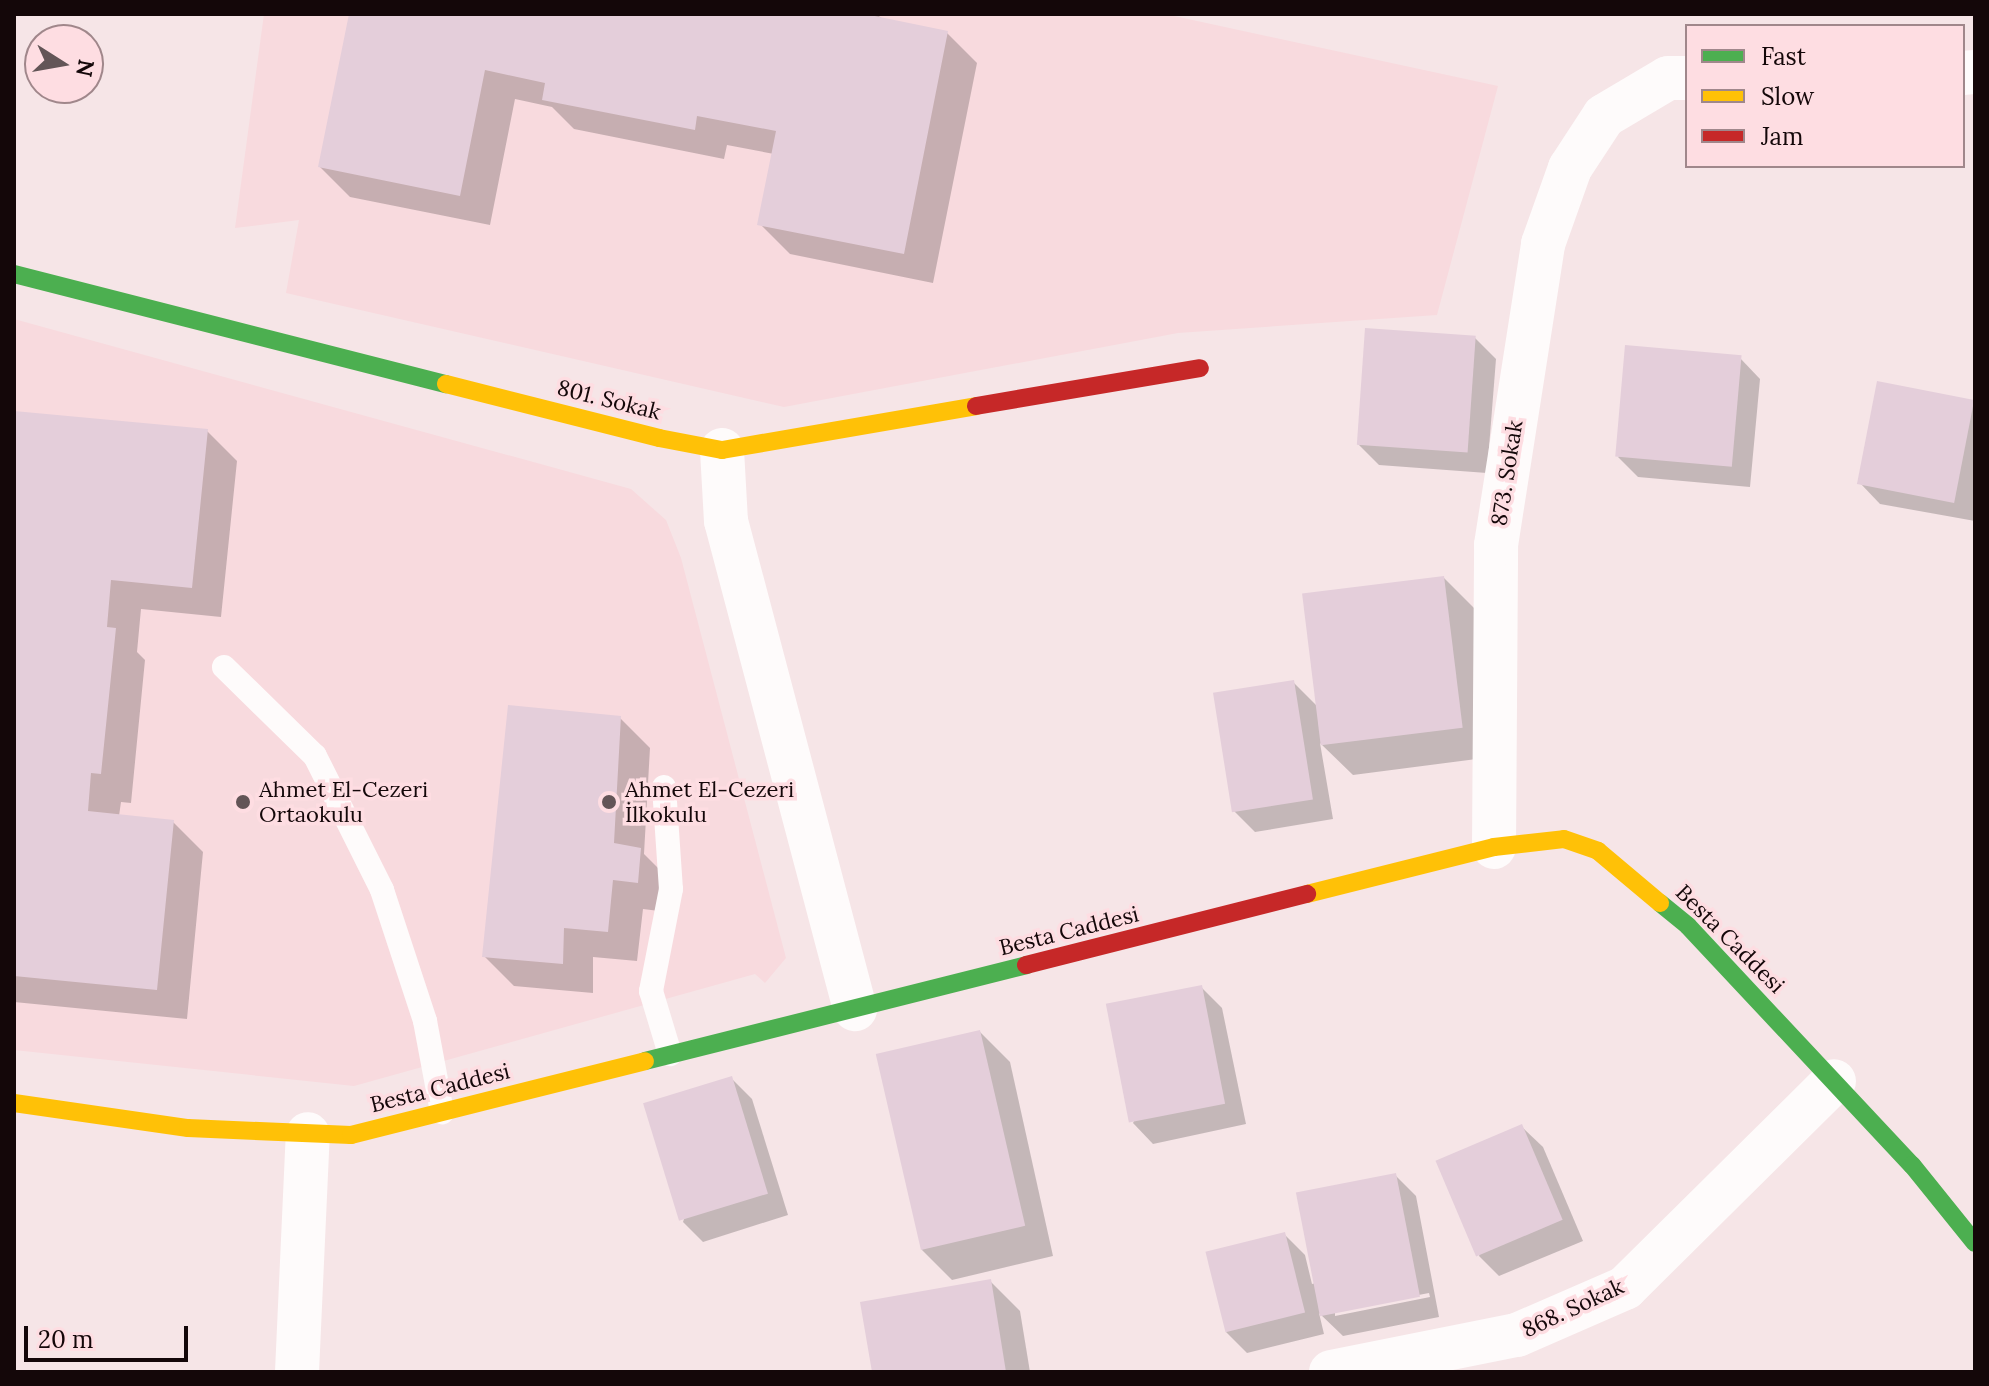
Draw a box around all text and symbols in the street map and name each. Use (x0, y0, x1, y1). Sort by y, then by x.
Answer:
north arrow (24, 24, 104, 104)
legend (1685, 24, 1965, 168)
text: Fast (1761, 41, 1806, 72)
text: N (70, 57, 101, 79)
text: Slow (1761, 81, 1814, 112)
text: Jam (1761, 121, 1803, 152)
street label: 801. Sokak (555, 374, 663, 426)
street label: 873. Sokak (1486, 418, 1528, 528)
place label: Ahmet El-Cezeri Ortaokulu (259, 776, 428, 828)
place label: Ahmet El-Cezeri İlkokulu (625, 776, 794, 828)
marker: Ahmet El-Cezeri Ortaokulu (234, 793, 252, 811)
marker: Ahmet El-Cezeri İlkokulu (600, 793, 618, 811)
street label: Besta Caddesi (1670, 879, 1790, 999)
street label: Besta Caddesi (997, 901, 1141, 961)
street label: Besta Caddesi (368, 1058, 512, 1118)
street label: 868. Sokak (1518, 1273, 1628, 1343)
scale bar (28, 1310, 192, 1360)
text: 20 m (38, 1324, 94, 1355)

